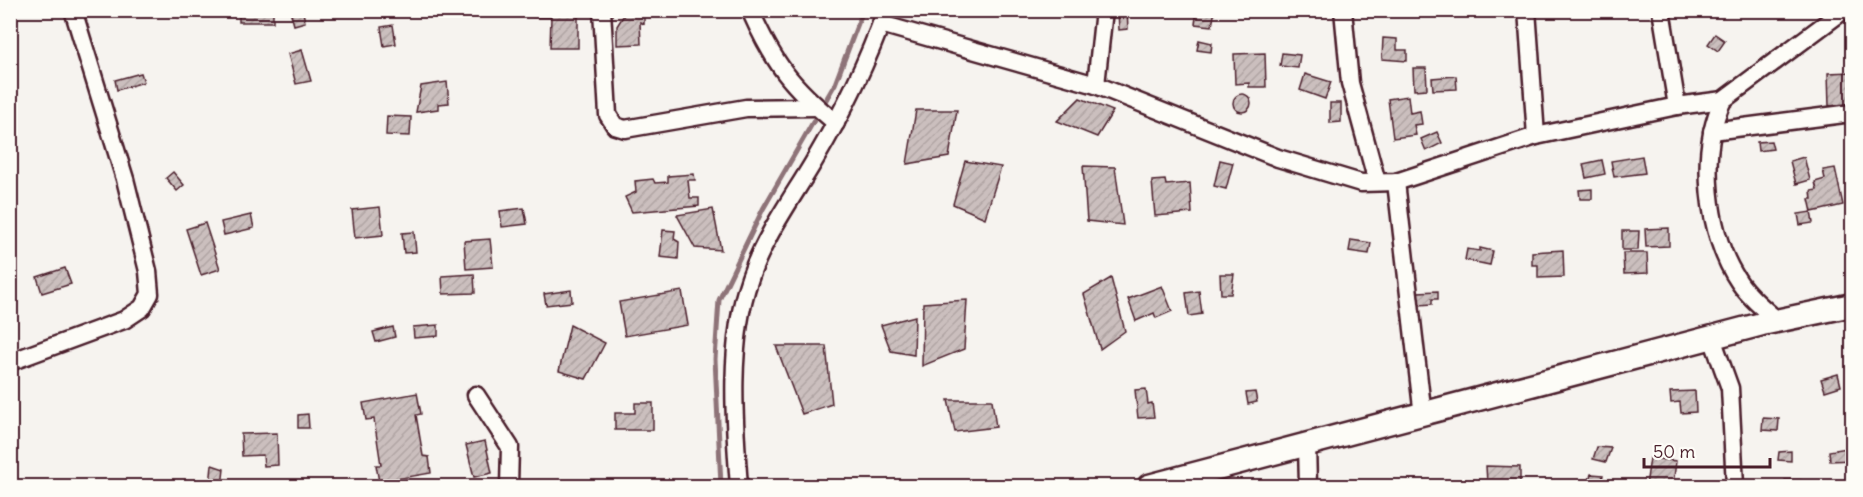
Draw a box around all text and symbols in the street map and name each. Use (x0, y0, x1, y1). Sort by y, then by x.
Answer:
scale bar (1644, 431, 1770, 469)
text: 50 m (1653, 440, 1695, 463)

